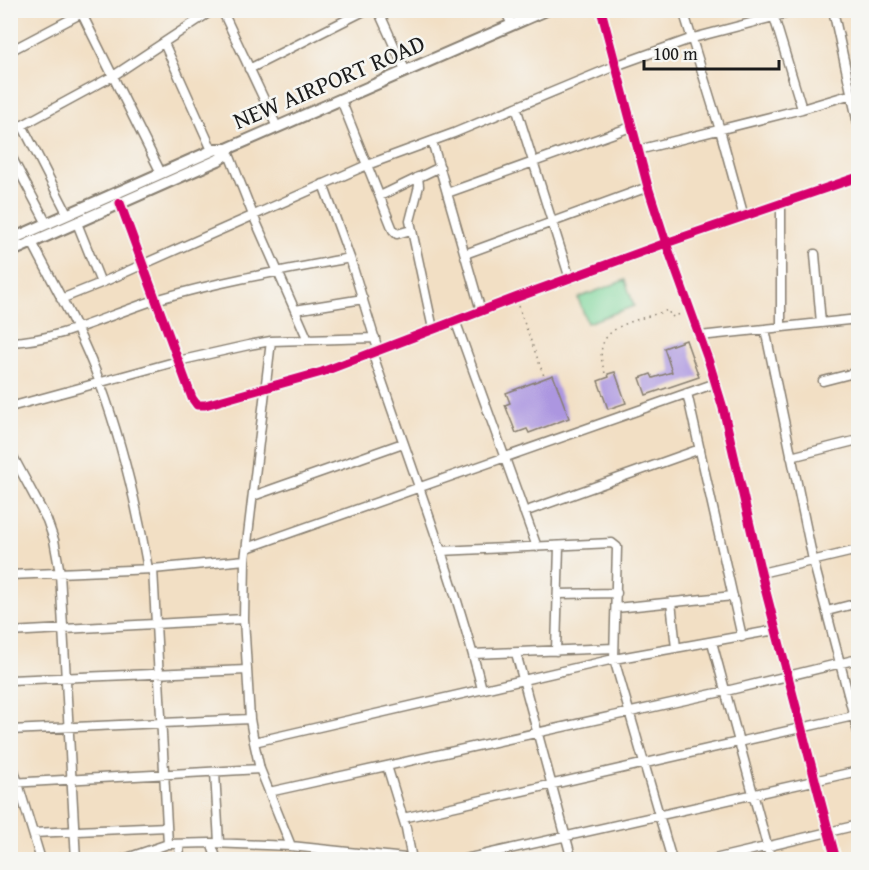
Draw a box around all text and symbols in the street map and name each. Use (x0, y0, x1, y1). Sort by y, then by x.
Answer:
street label: NEW AIRPORT ROAD (227, 25, 430, 138)
scale bar (644, 33, 779, 71)
text: 100 m (653, 40, 698, 67)

